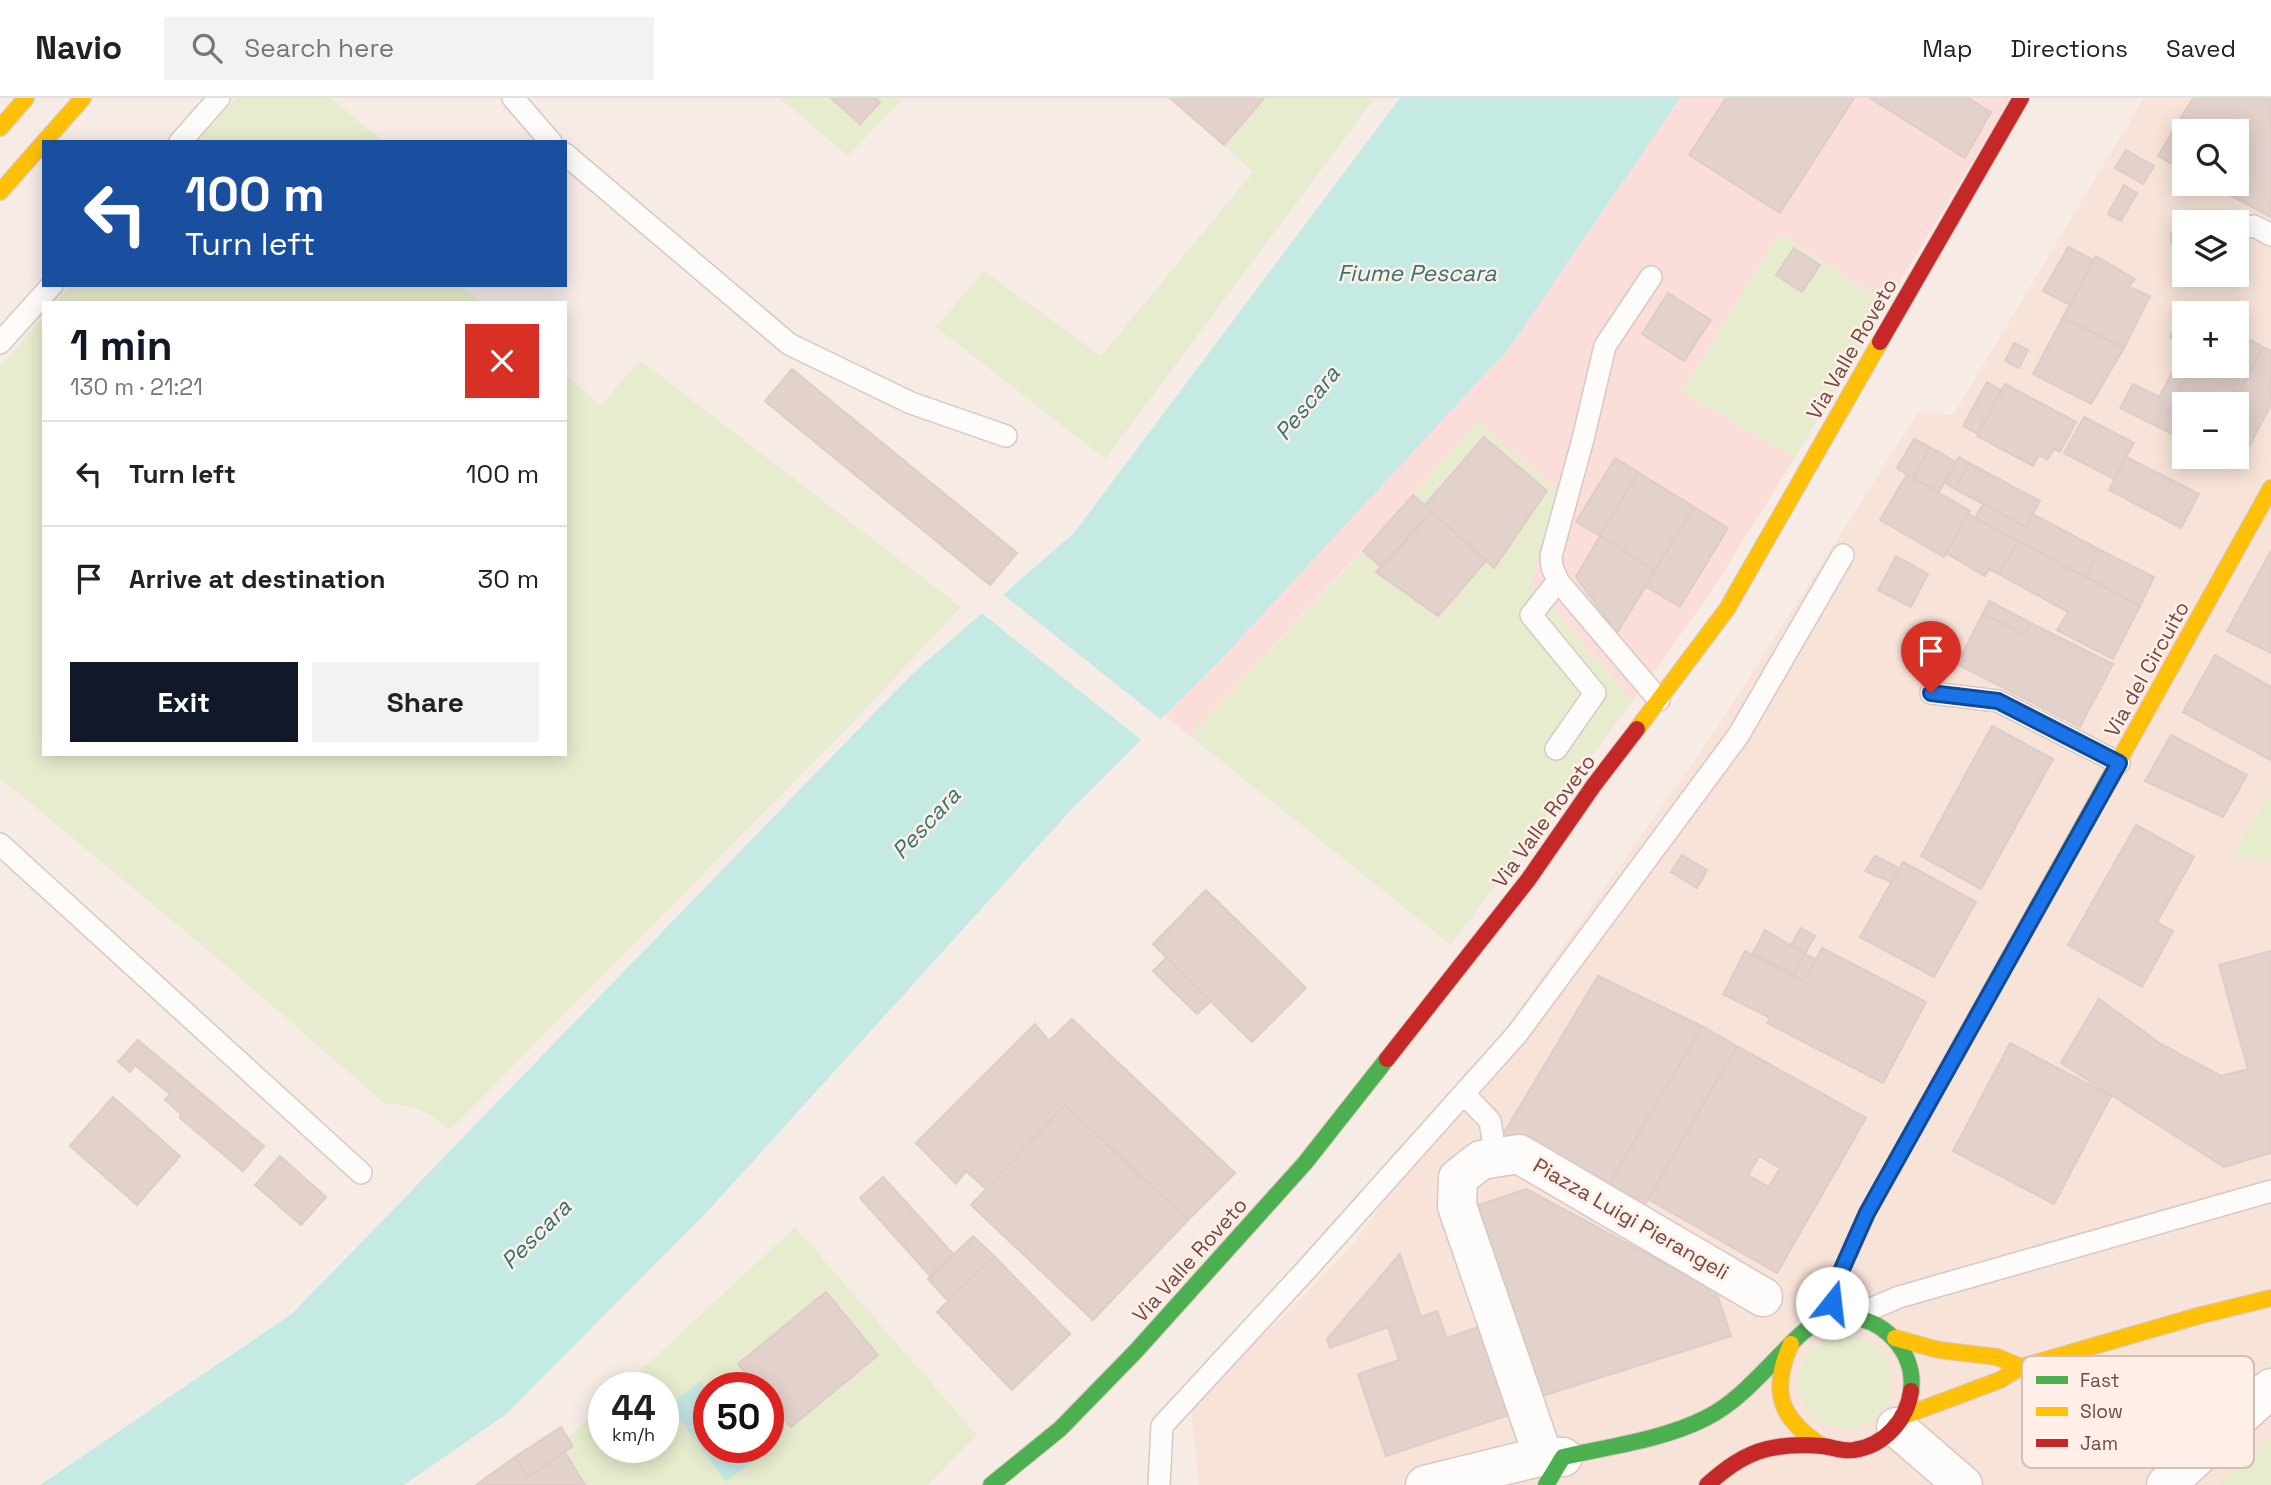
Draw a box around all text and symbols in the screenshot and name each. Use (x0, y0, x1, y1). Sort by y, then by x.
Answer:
search box (164, 17, 654, 80)
text: Navio (35, 27, 122, 69)
icon: search (188, 29, 226, 67)
text: Search here (244, 31, 394, 65)
text: Map (1922, 33, 1972, 64)
text: Directions (2010, 33, 2128, 64)
text: Saved (2166, 33, 2236, 64)
map controls (2172, 119, 2249, 469)
button: search (2172, 119, 2249, 196)
text: 100 m (185, 163, 325, 225)
icon: left (70, 168, 161, 259)
button: layers (2172, 210, 2249, 287)
text: Turn left (185, 224, 315, 264)
water label: Fiume Pescara (1337, 258, 1497, 288)
street label: Via Valle Roveto (1800, 273, 1903, 424)
button: + (2172, 301, 2249, 378)
text: 1 min (70, 319, 173, 372)
button: close (465, 324, 539, 398)
water label: Pescara (1268, 359, 1347, 447)
text: 130 m · 21:21 (70, 372, 203, 402)
button: − (2172, 392, 2249, 469)
icon: left (70, 455, 108, 493)
text: Turn left (129, 457, 236, 491)
text: 100 m (466, 457, 539, 491)
icon: arrive (70, 560, 108, 598)
text: Arrive at destination (129, 562, 386, 596)
text: 30 m (478, 562, 539, 596)
street label: Via del Circuito (2098, 596, 2195, 741)
pin (1901, 621, 1961, 693)
icon: arrive (1912, 632, 1950, 670)
button: Exit (70, 662, 298, 742)
button: Share (312, 662, 539, 742)
street label: Via Valle Roveto (1486, 749, 1601, 893)
water label: Pescara (885, 780, 967, 865)
street label: Piazza Luigi Pierangeli (1529, 1152, 1734, 1286)
water label: Pescara (494, 1192, 578, 1276)
street label: Via Valle Roveto (1126, 1192, 1253, 1328)
position arrow (1795, 1266, 1869, 1340)
legend (2022, 1356, 2254, 1468)
text: Fast (2080, 1368, 2120, 1393)
speed limit sign: 50 (693, 1372, 784, 1463)
text: 44 (611, 1386, 656, 1430)
text: Slow (2080, 1399, 2123, 1424)
text: km/h (612, 1423, 655, 1446)
text: Jam (2080, 1431, 2118, 1456)

